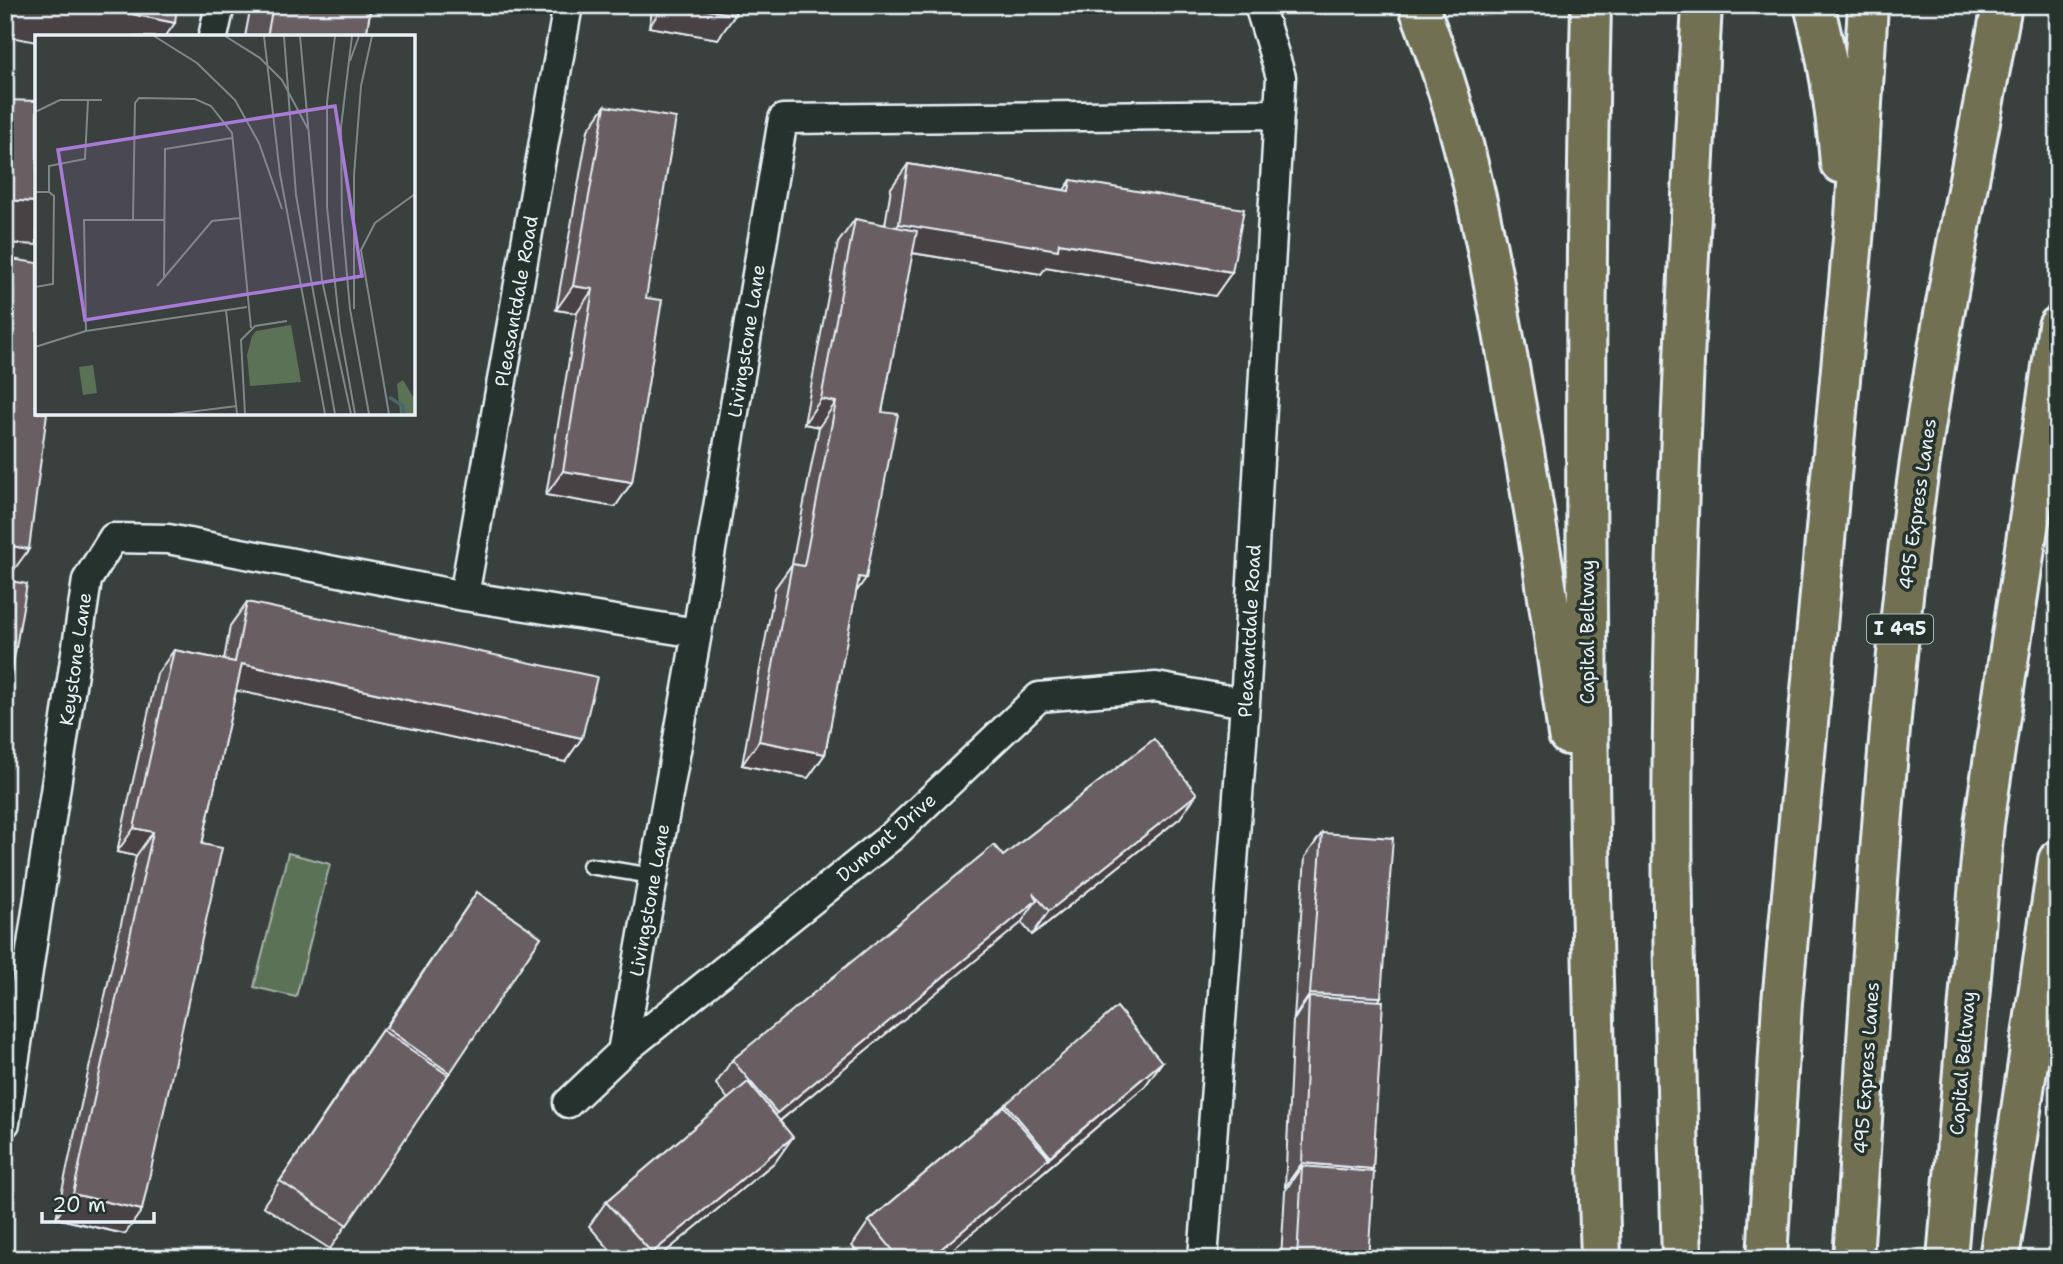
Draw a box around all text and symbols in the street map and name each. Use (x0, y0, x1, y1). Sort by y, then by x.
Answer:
inset map (35, 35, 415, 415)
street label: Pleasantdale Road (489, 213, 544, 389)
street label: Livingstone Lane (722, 263, 771, 419)
street label: 495 Express Lanes (1893, 417, 1942, 591)
street label: Pleasantdale Road (1232, 544, 1267, 718)
street label: Capital Beltway (1575, 560, 1600, 704)
street label: Keystone Lane (54, 591, 97, 727)
road number: I 495 (1867, 614, 1933, 644)
street label: Dumont Drive (831, 787, 941, 888)
street label: Livingstone Lane (624, 822, 675, 978)
street label: 495 Express Lanes (1848, 981, 1885, 1155)
street label: Capital Beltway (1944, 990, 1981, 1136)
scale bar (42, 1180, 154, 1224)
text: 20 m (52, 1191, 106, 1219)

